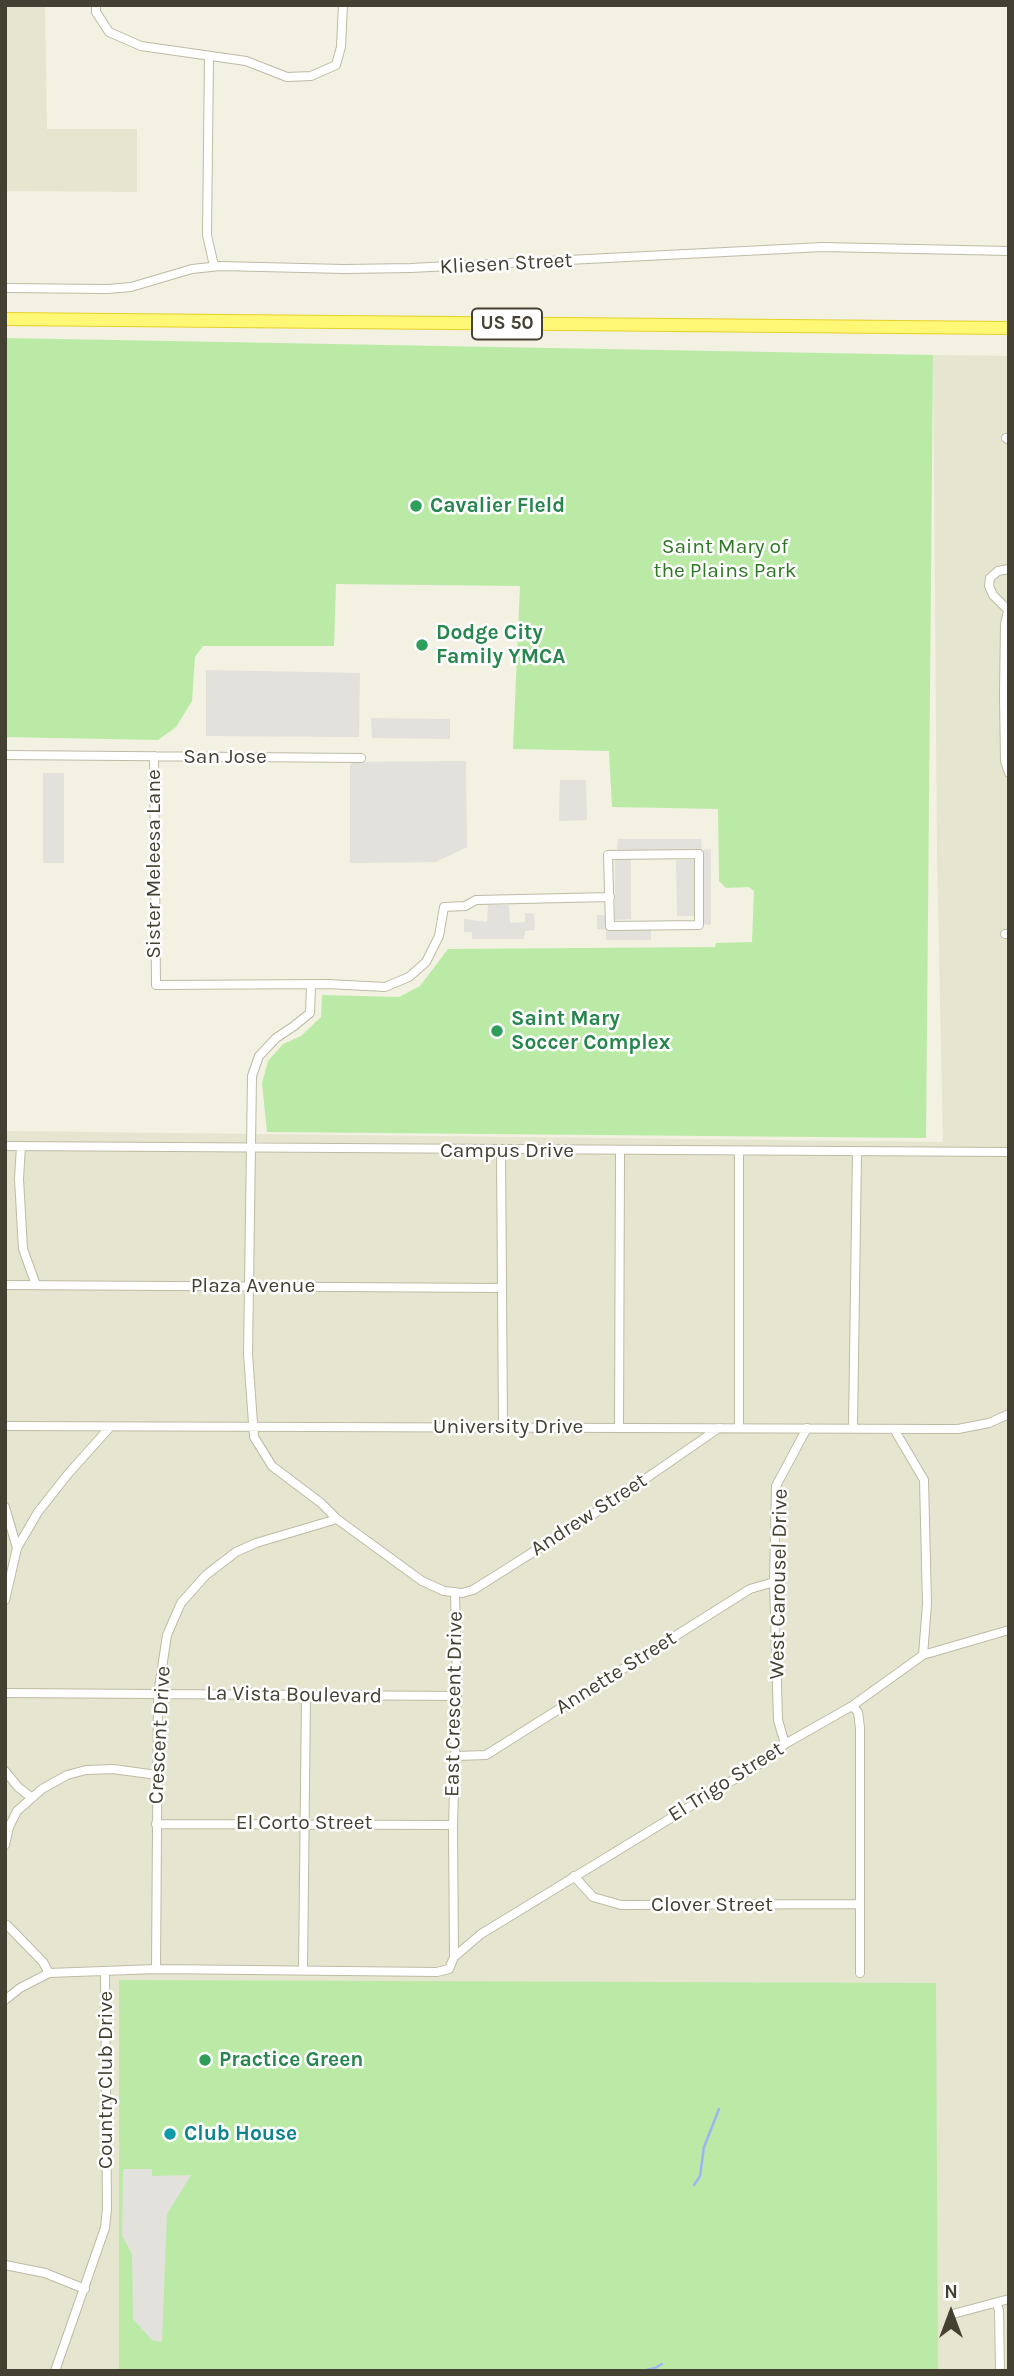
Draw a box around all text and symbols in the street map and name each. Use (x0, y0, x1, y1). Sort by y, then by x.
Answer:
street label: Kliesen Street (439, 248, 573, 280)
road number: US 50 (472, 308, 542, 340)
place label: Cavalier FIeld (430, 493, 565, 519)
marker: Cavalier FIeld (408, 498, 424, 514)
park label: Saint Mary of the Plains Park (654, 534, 796, 584)
place label: Dodge City Family YMCA (436, 620, 565, 670)
marker: Dodge City Family YMCA (414, 637, 430, 653)
street label: San Jose (183, 744, 267, 770)
street label: Sister Meleesa Lane (141, 769, 167, 959)
place label: Saint Mary Soccer Complex (511, 1006, 670, 1056)
marker: Saint Mary Soccer Complex (489, 1023, 505, 1039)
street label: Campus Drive (440, 1138, 574, 1164)
street label: Plaza Avenue (191, 1273, 315, 1299)
street label: University Drive (433, 1414, 583, 1440)
street label: Andrew Street (526, 1468, 652, 1562)
street label: West Carousel Drive (765, 1488, 793, 1680)
street label: East Crescent Drive (440, 1611, 468, 1797)
street label: Annette Street (551, 1626, 681, 1720)
street label: Crescent Drive (144, 1665, 176, 1805)
street label: La Vista Boulevard (206, 1681, 382, 1709)
street label: El Trigo Street (664, 1736, 788, 1828)
street label: El Corto Street (236, 1810, 372, 1836)
street label: Clover Street (651, 1892, 773, 1918)
street label: Country Club Drive (93, 1991, 119, 2169)
place label: Practice Green (219, 2047, 363, 2073)
marker: Practice Green (197, 2052, 213, 2068)
place label: Club House (184, 2121, 297, 2147)
marker: Club House (162, 2126, 178, 2142)
north arrow (916, 2278, 986, 2348)
text: N (944, 2281, 958, 2303)

